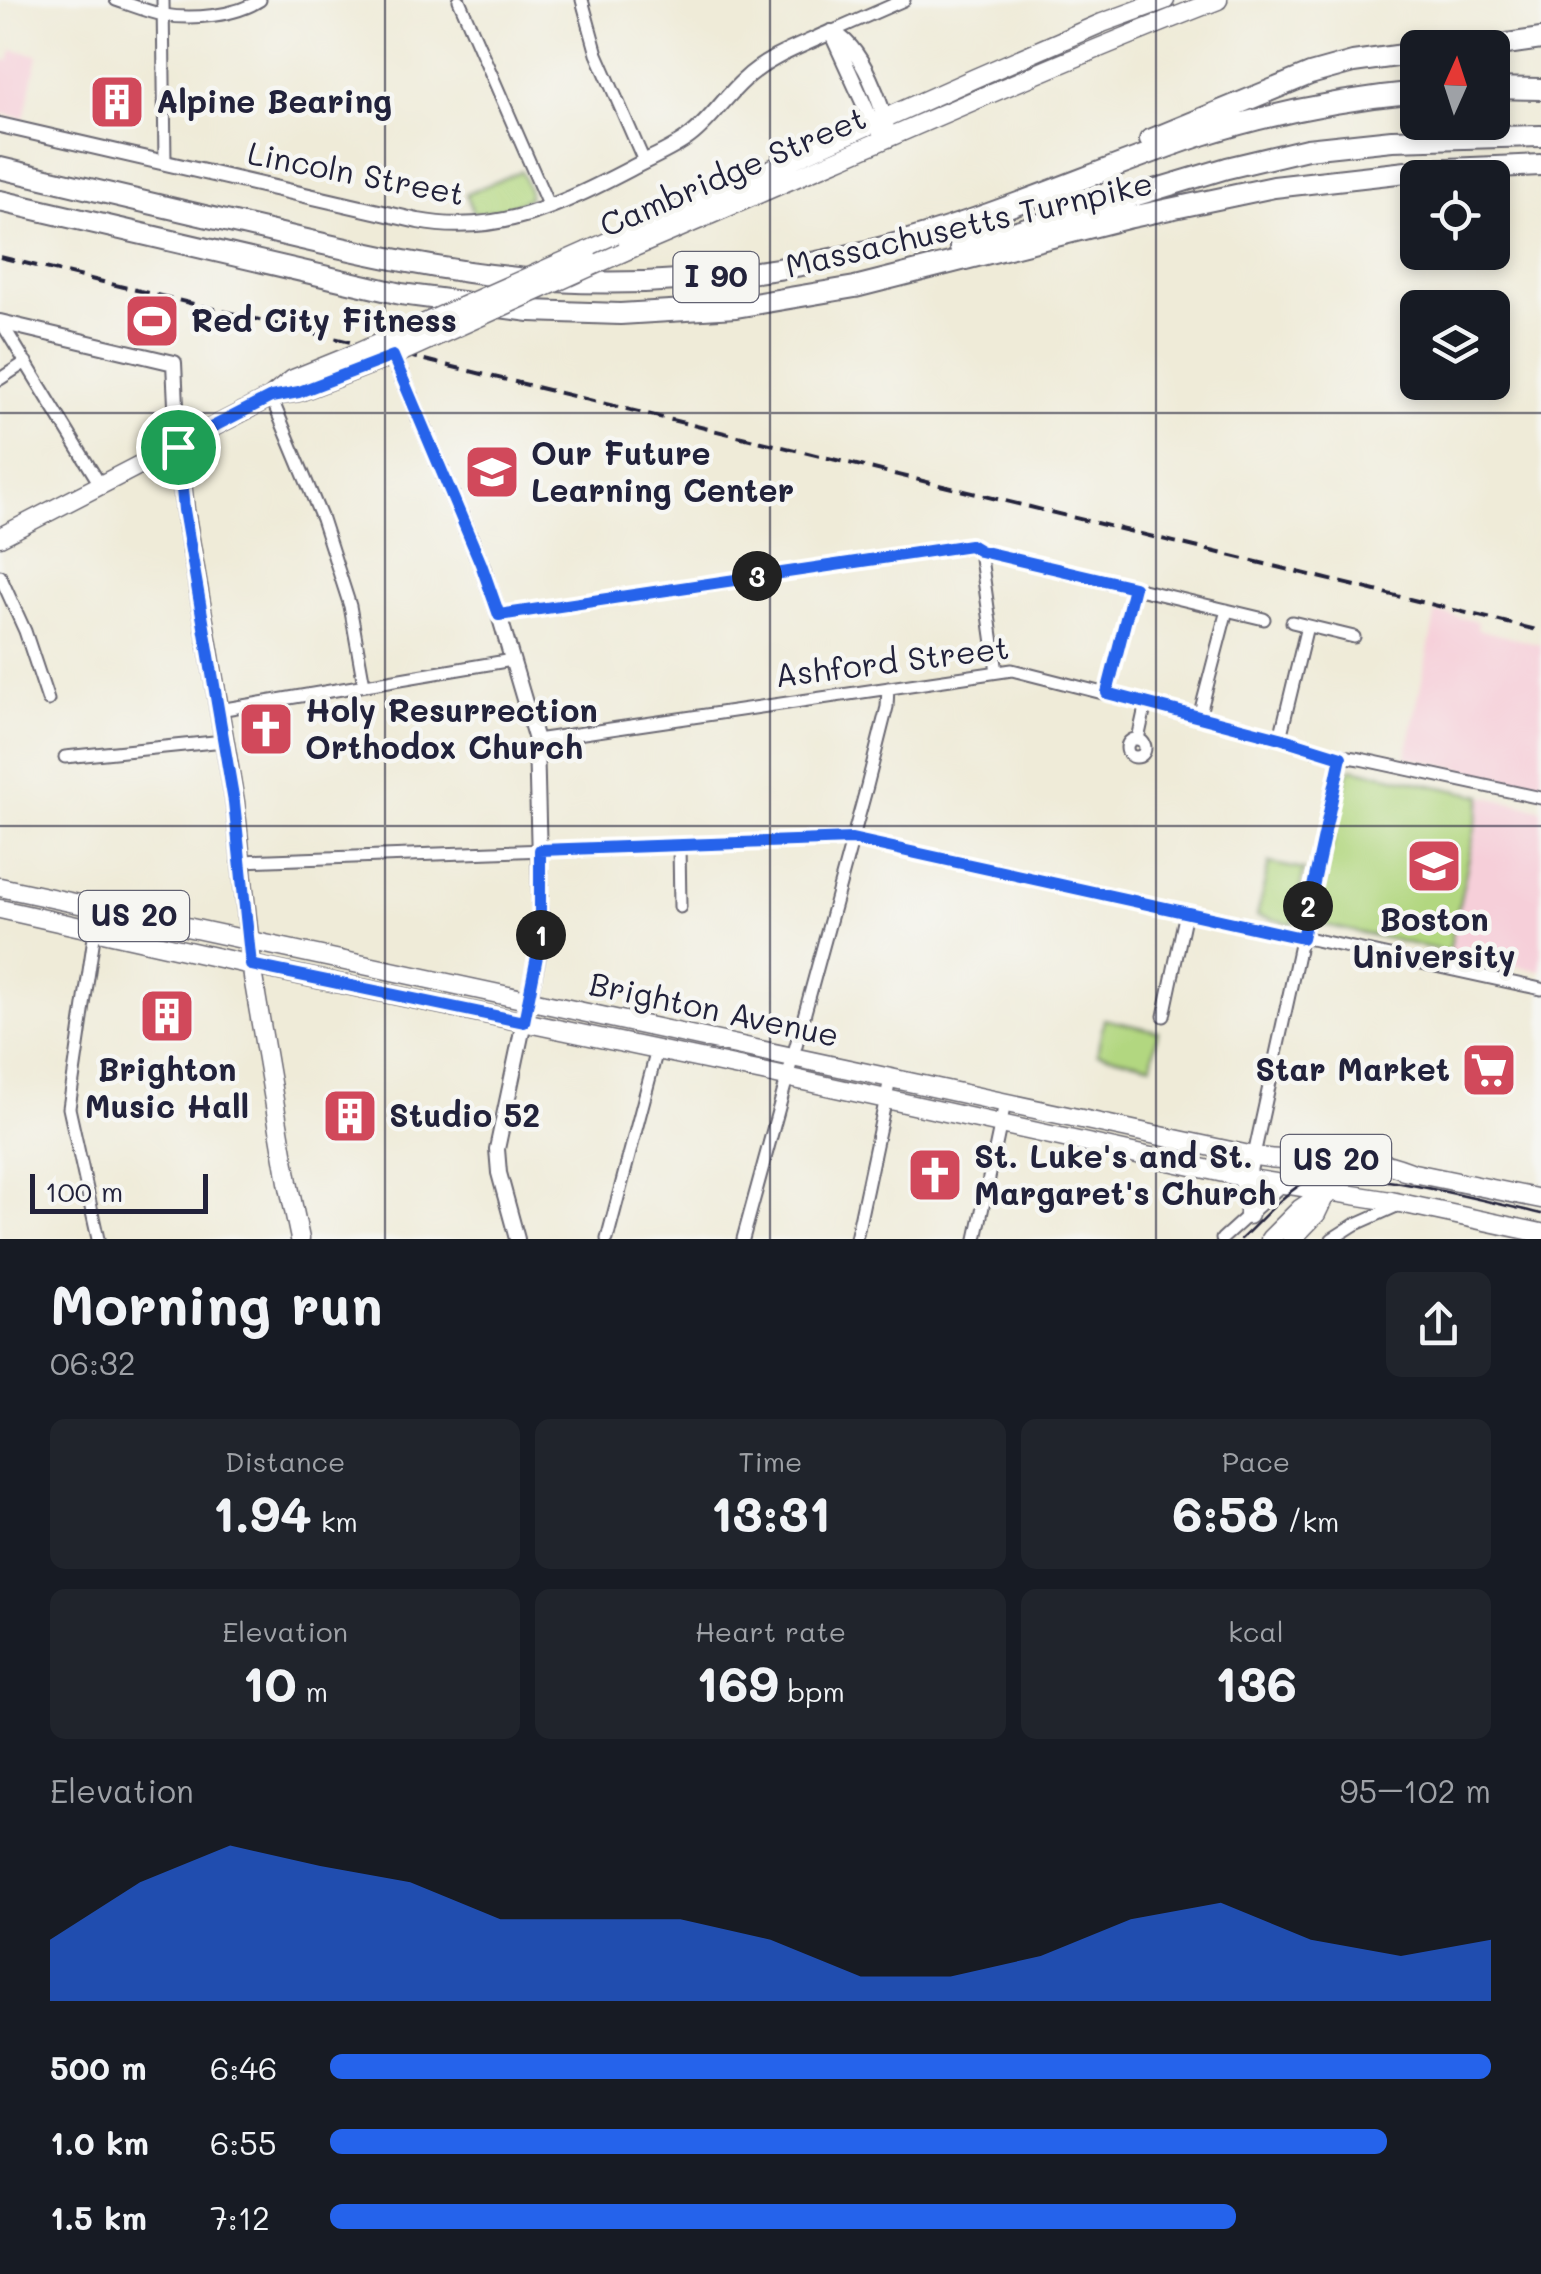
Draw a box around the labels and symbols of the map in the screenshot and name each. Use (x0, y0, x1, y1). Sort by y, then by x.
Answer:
north arrow (1400, 30, 1510, 140)
building icon: Alpine Bearing (87, 72, 147, 132)
place label: Alpine Bearing (156, 79, 392, 121)
street label: Cambridge Street (593, 95, 872, 245)
street label: Lincoln Street (244, 130, 468, 214)
street label: Massachusetts Turnpike (781, 160, 1156, 286)
road number: I 90 (674, 252, 758, 302)
sports icon: Red City Fitness (122, 291, 182, 351)
place label: Red City Fitness (191, 298, 457, 341)
pin (136, 405, 221, 490)
place label: Our Future Learning Center (531, 431, 794, 510)
school or university icon: Our Future Learning Center (462, 442, 522, 502)
pin: 3 (732, 551, 782, 601)
street label: Ashford Street (772, 625, 1011, 695)
place label: Holy Resurrection Orthodox Church (305, 688, 598, 767)
church icon: Holy Resurrection Orthodox Church (236, 699, 296, 759)
school or university icon: Boston University (1404, 836, 1464, 896)
pin: 2 (1283, 881, 1333, 931)
road number: US 20 (79, 891, 189, 941)
place label: Boston University (1352, 897, 1516, 977)
pin: 1 (516, 910, 566, 960)
street label: Brighton Avenue (586, 961, 843, 1055)
building icon: Brighton Music Hall (137, 986, 197, 1046)
supermarket icon: Star Market (1459, 1040, 1519, 1100)
place label: Brighton Music Hall (85, 1047, 249, 1126)
place label: Star Market (1255, 1047, 1450, 1089)
building icon: Studio 52 (320, 1086, 380, 1146)
place label: Studio 52 (389, 1093, 540, 1135)
place label: St. Luke's and St. Margaret's Church (974, 1134, 1276, 1213)
road number: US 20 (1281, 1135, 1391, 1185)
church icon: St. Luke's and St. Margaret's Church (905, 1145, 965, 1205)
scale bar (30, 1169, 208, 1214)

